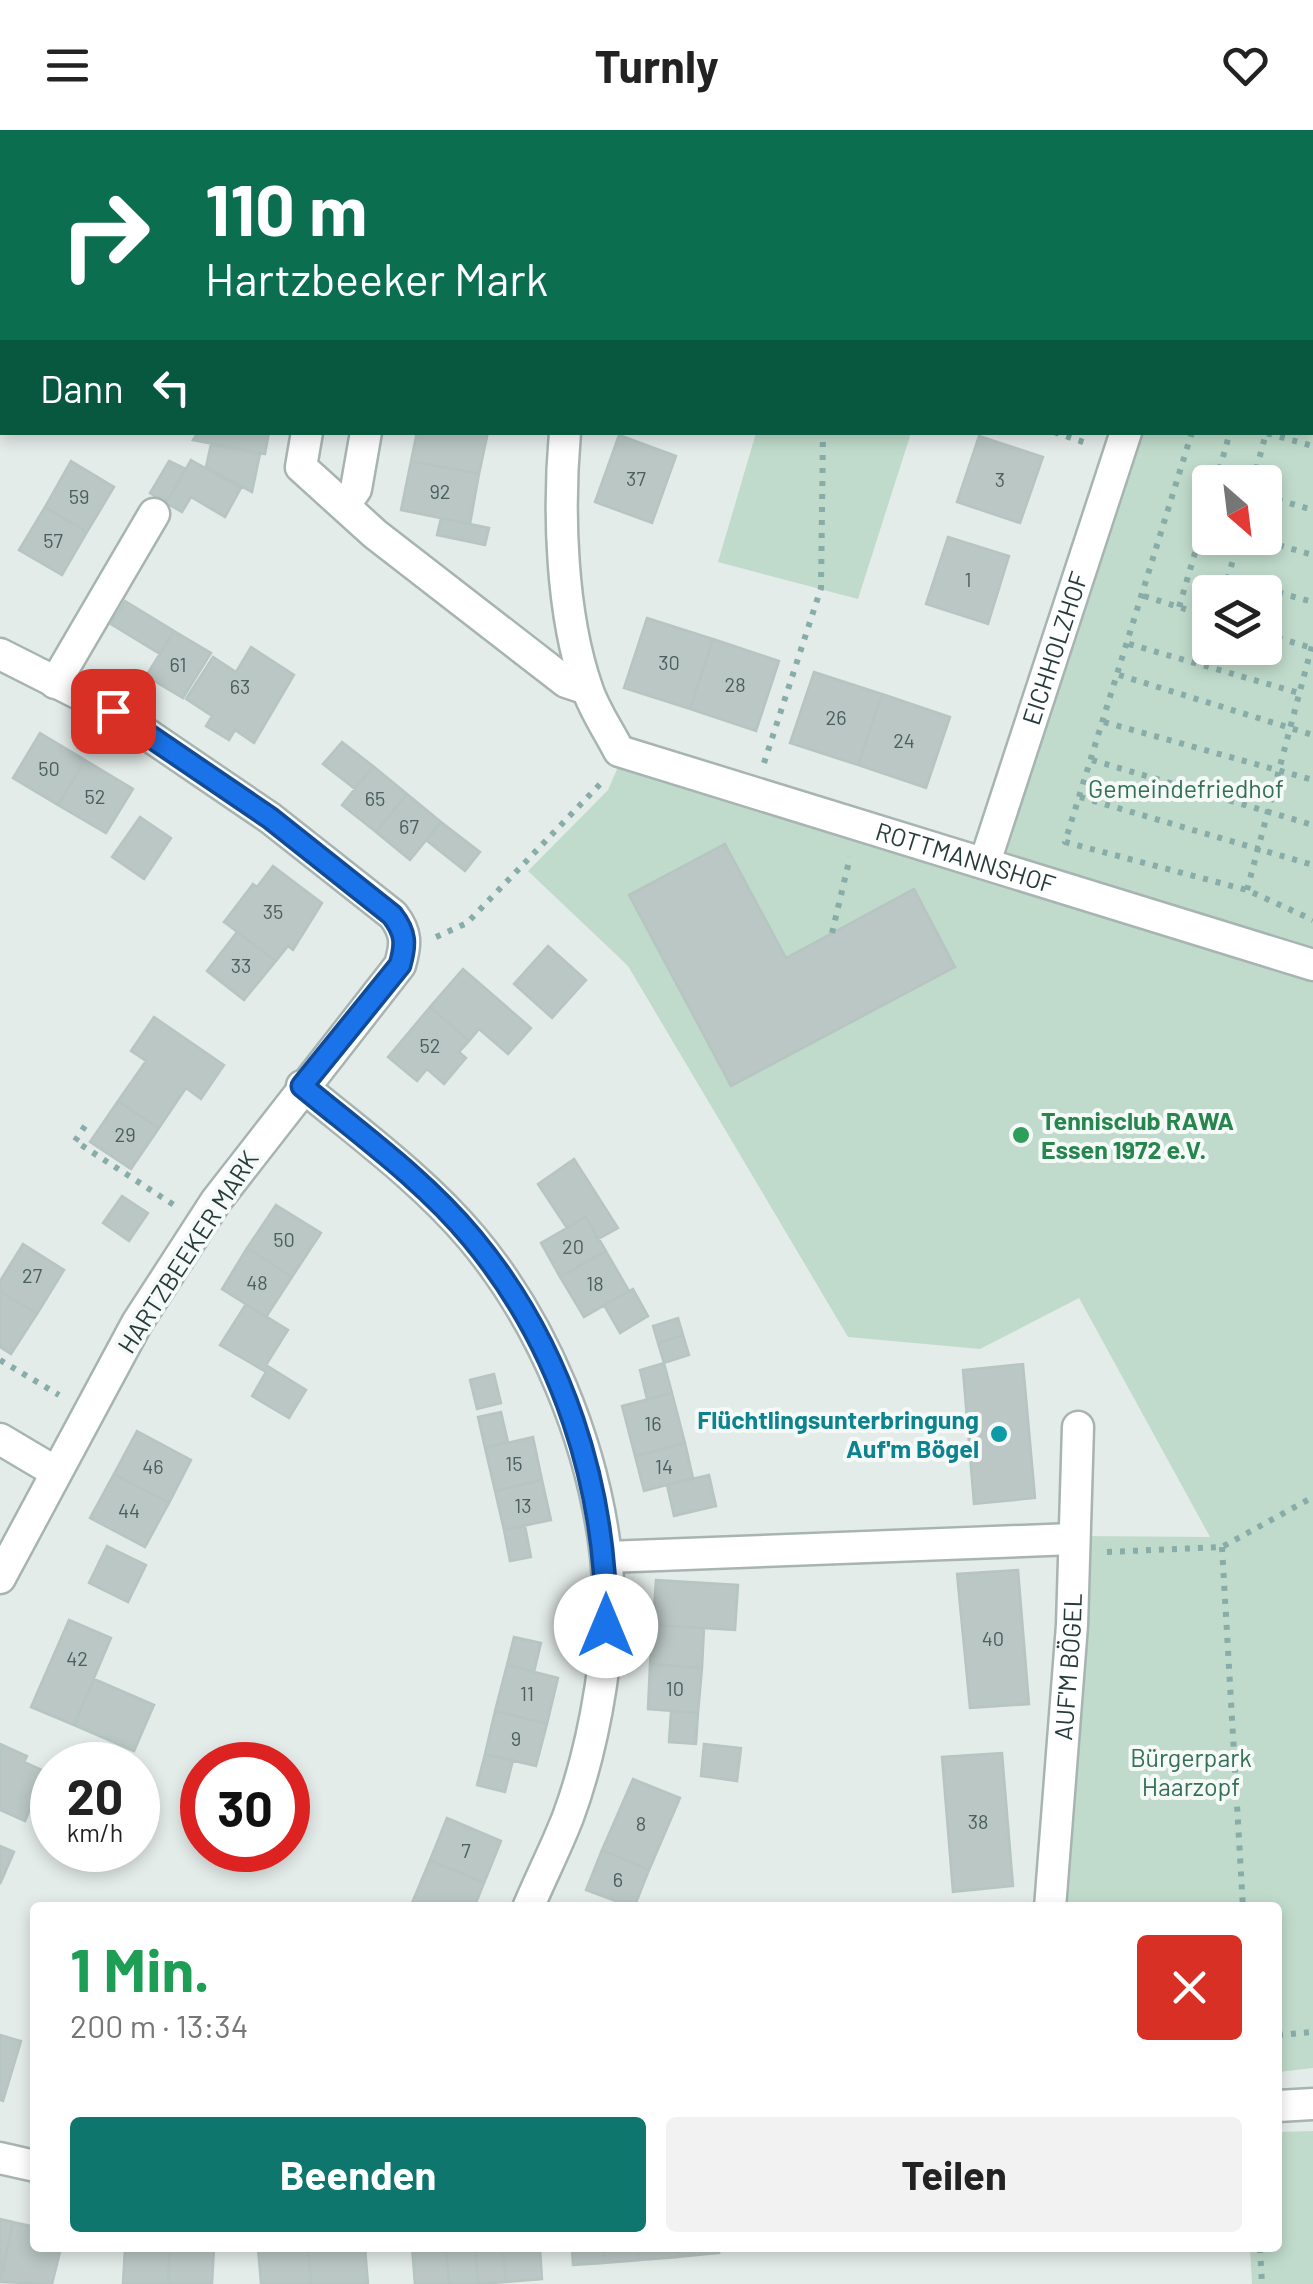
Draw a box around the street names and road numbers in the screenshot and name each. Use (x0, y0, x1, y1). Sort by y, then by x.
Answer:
street label: EICHHOLZHOF (1015, 568, 1093, 728)
street label: ROTTMANNSHOF (872, 815, 1059, 899)
street label: HARTZBEEKER MARK (111, 1145, 264, 1358)
street label: AUF'M BÖGEL (1047, 1593, 1087, 1741)

